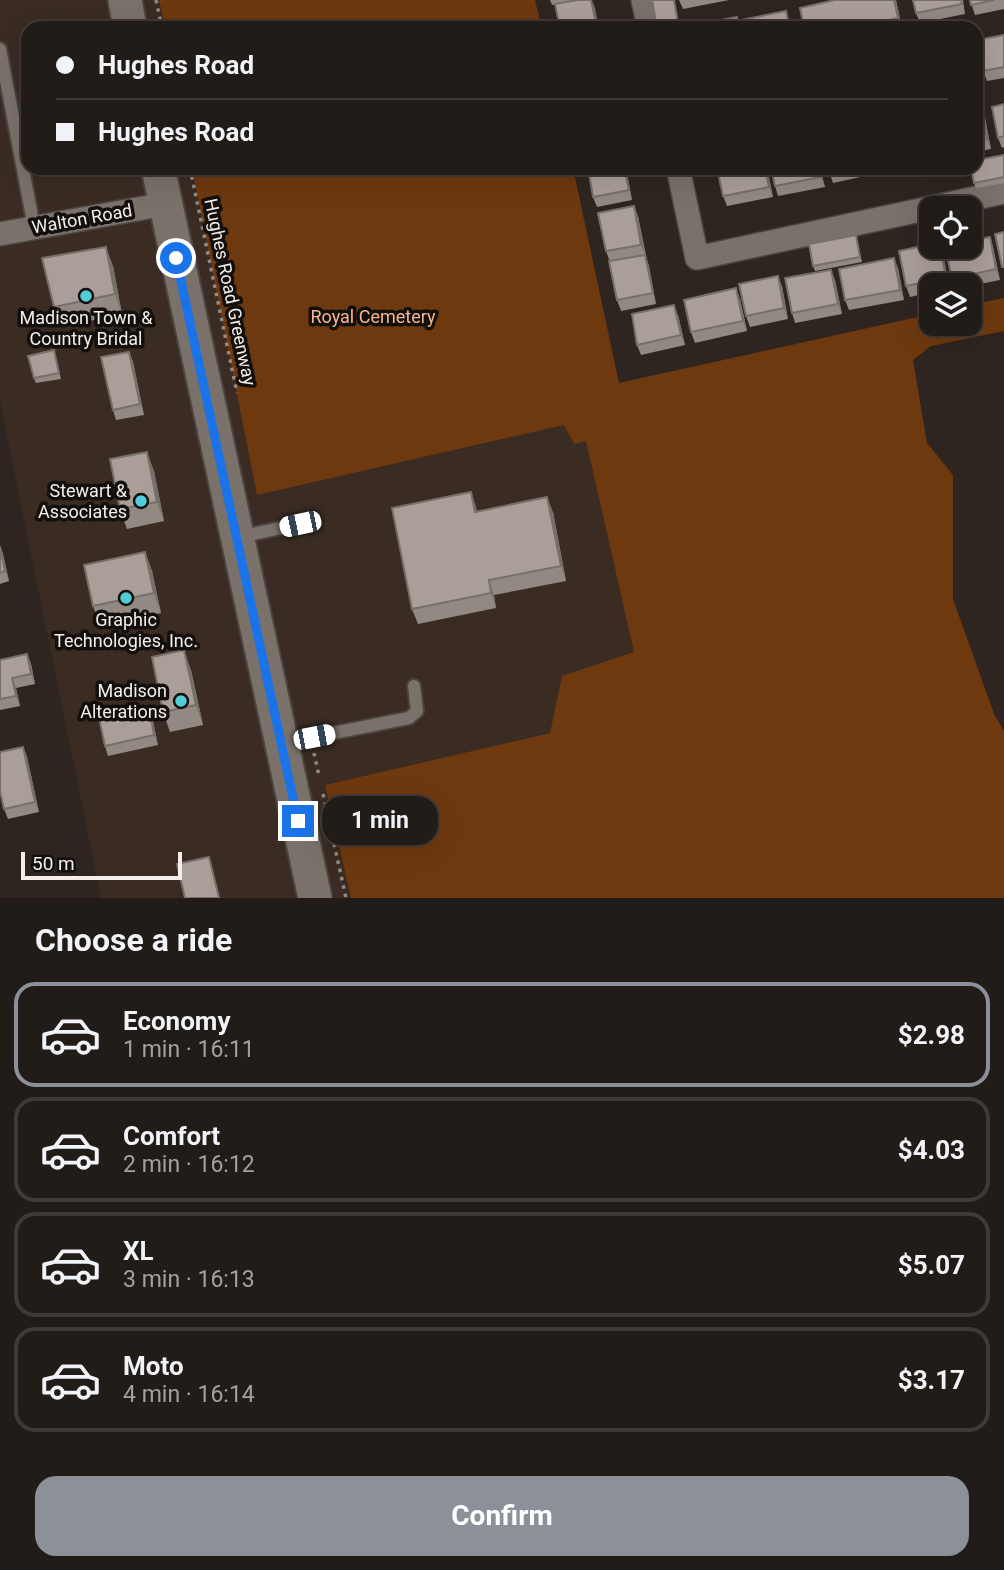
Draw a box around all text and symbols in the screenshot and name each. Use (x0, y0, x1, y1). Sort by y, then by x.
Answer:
text: Hughes Road (98, 50, 254, 80)
text: Hughes Road (98, 117, 254, 147)
street label: Hughes Road Greenway (200, 196, 261, 388)
map controls (919, 196, 982, 336)
button: locate (919, 196, 982, 259)
street label: Walton Road (30, 199, 134, 238)
route start (160, 242, 192, 274)
button: layers (919, 273, 982, 336)
marker: Madison Town & Country Bridal (78, 288, 94, 304)
park label: Royal Cemetery (310, 306, 436, 327)
place label: Madison Town & Country Bridal (20, 307, 153, 349)
place label: Stewart & Associates (38, 480, 128, 522)
marker: Stewart & Associates (133, 493, 149, 509)
car (278, 509, 323, 539)
marker: Graphic Technologies, Inc. (118, 590, 134, 606)
place label: Graphic Technologies, Inc. (54, 609, 198, 651)
place label: Madison Alterations (80, 680, 167, 722)
marker: Madison Alterations (173, 693, 189, 709)
car (292, 723, 337, 751)
callout: 1 min (322, 796, 438, 846)
route end (282, 805, 314, 837)
text: 1 min (351, 807, 409, 834)
scale bar (21, 849, 182, 881)
text: 50 m (32, 852, 75, 875)
text: Choose a ride (35, 921, 232, 959)
icon: car (39, 1003, 102, 1066)
text: Economy (123, 1006, 230, 1036)
text: $2.98 (898, 1020, 965, 1050)
text: 1 min · 16:11 (123, 1036, 255, 1063)
icon: car (39, 1118, 102, 1181)
text: Comfort (123, 1121, 220, 1151)
text: $4.03 (898, 1135, 965, 1165)
text: 2 min · 16:12 (123, 1151, 255, 1178)
icon: car (39, 1233, 102, 1296)
text: XL (123, 1236, 154, 1266)
text: $5.07 (898, 1250, 965, 1280)
text: 3 min · 16:13 (123, 1266, 255, 1293)
icon: car (39, 1348, 102, 1411)
text: Moto (123, 1351, 184, 1381)
text: $3.17 (898, 1365, 965, 1395)
text: 4 min · 16:14 (123, 1381, 255, 1408)
button: Confirm (35, 1476, 969, 1556)

